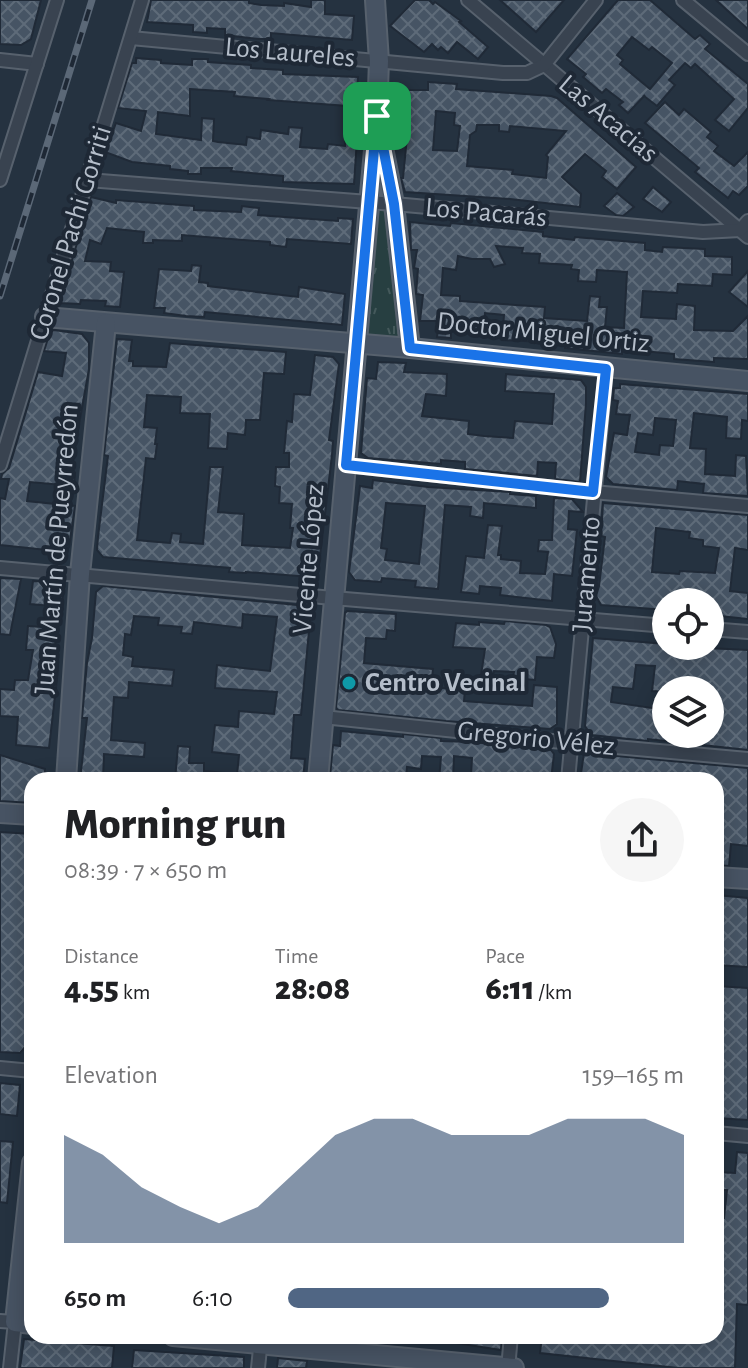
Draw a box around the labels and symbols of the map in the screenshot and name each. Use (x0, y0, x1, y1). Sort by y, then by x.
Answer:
street label: Los Laureles (224, 33, 356, 73)
street label: Las Acacias (553, 70, 663, 168)
pin (343, 82, 411, 150)
street label: Coronel Pachi Gorriti (25, 122, 117, 344)
street label: Los Pacarás (424, 194, 548, 232)
street label: Doctor Miguel Ortiz (435, 308, 651, 358)
street label: Juan Martín de Pueyrredón (30, 403, 84, 695)
street label: Vicente López (288, 483, 330, 635)
street label: Juramento (568, 515, 606, 633)
place label: Centro Vecinal (365, 669, 526, 697)
marker: Centro Vecinal (340, 674, 358, 692)
street label: Gregorio Vélez (456, 717, 616, 761)

